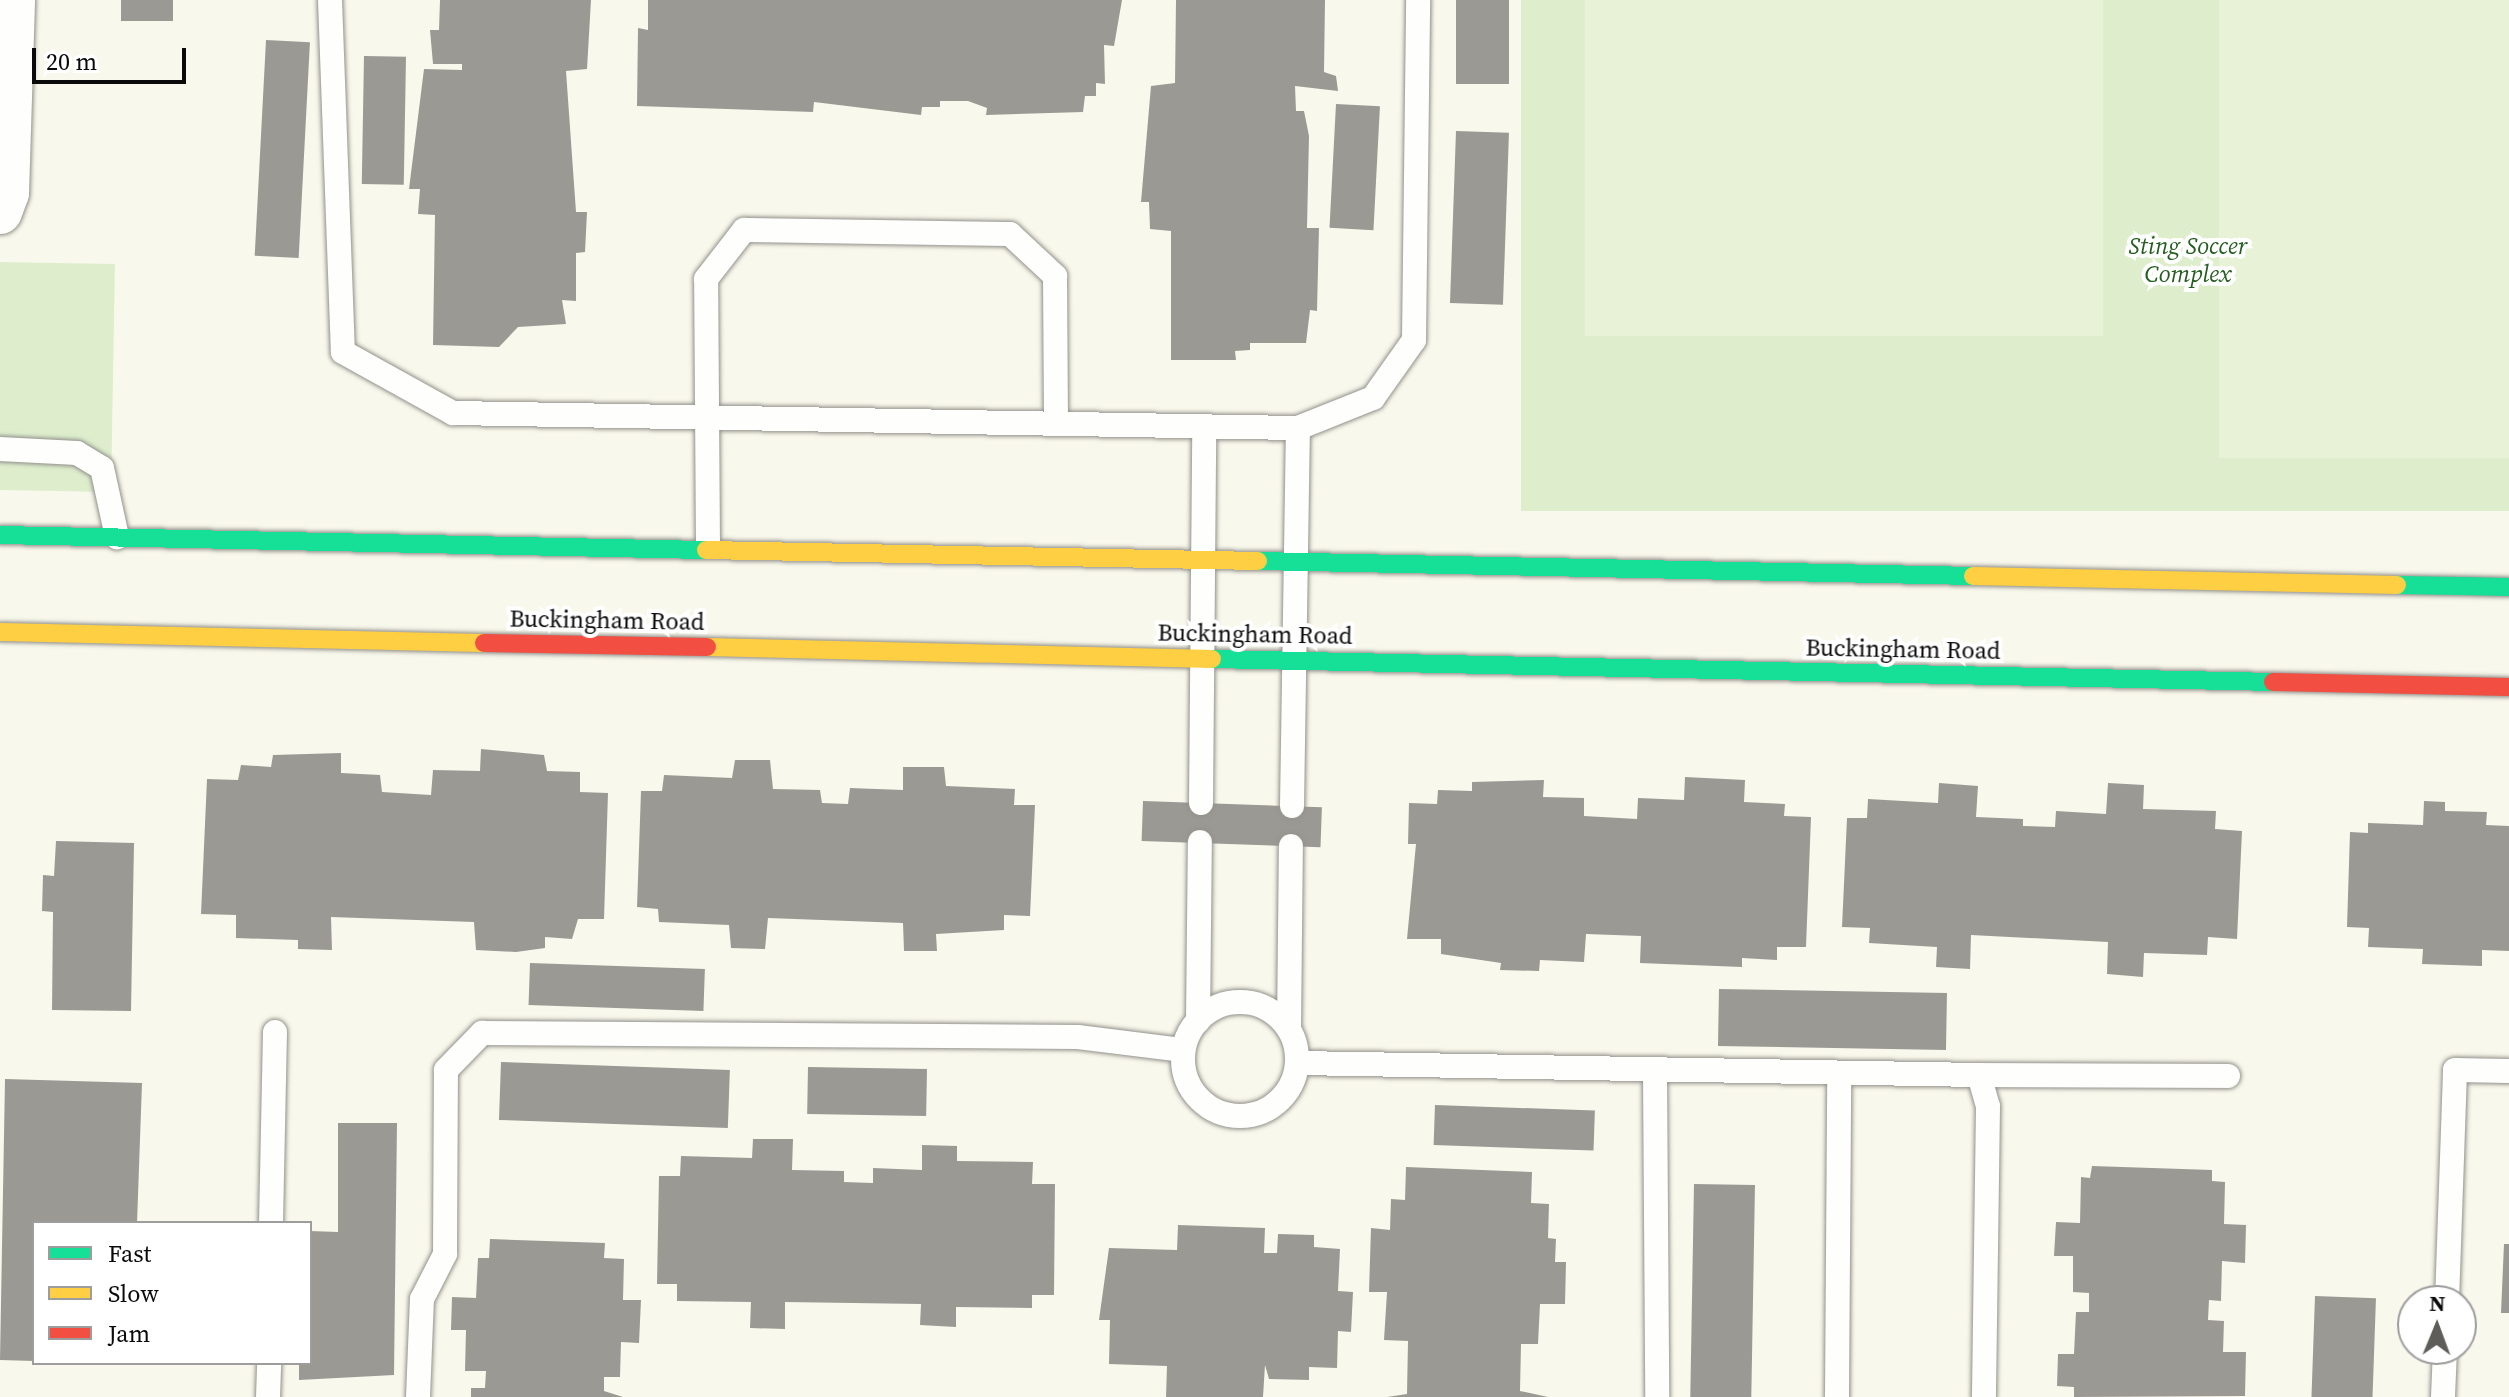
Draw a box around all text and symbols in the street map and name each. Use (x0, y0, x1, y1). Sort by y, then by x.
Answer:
scale bar (36, 32, 190, 82)
text: 20 m (46, 45, 97, 78)
park label: Sting Soccer Complex (2129, 232, 2247, 288)
street label: Buckingham Road (509, 604, 705, 636)
street label: Buckingham Road (1157, 618, 1353, 650)
street label: Buckingham Road (1805, 633, 2001, 665)
legend (32, 1221, 312, 1365)
text: Fast (108, 1237, 151, 1270)
text: Slow (108, 1277, 159, 1310)
north arrow (2397, 1285, 2477, 1365)
text: N (2429, 1288, 2446, 1318)
text: Jam (108, 1317, 150, 1350)

